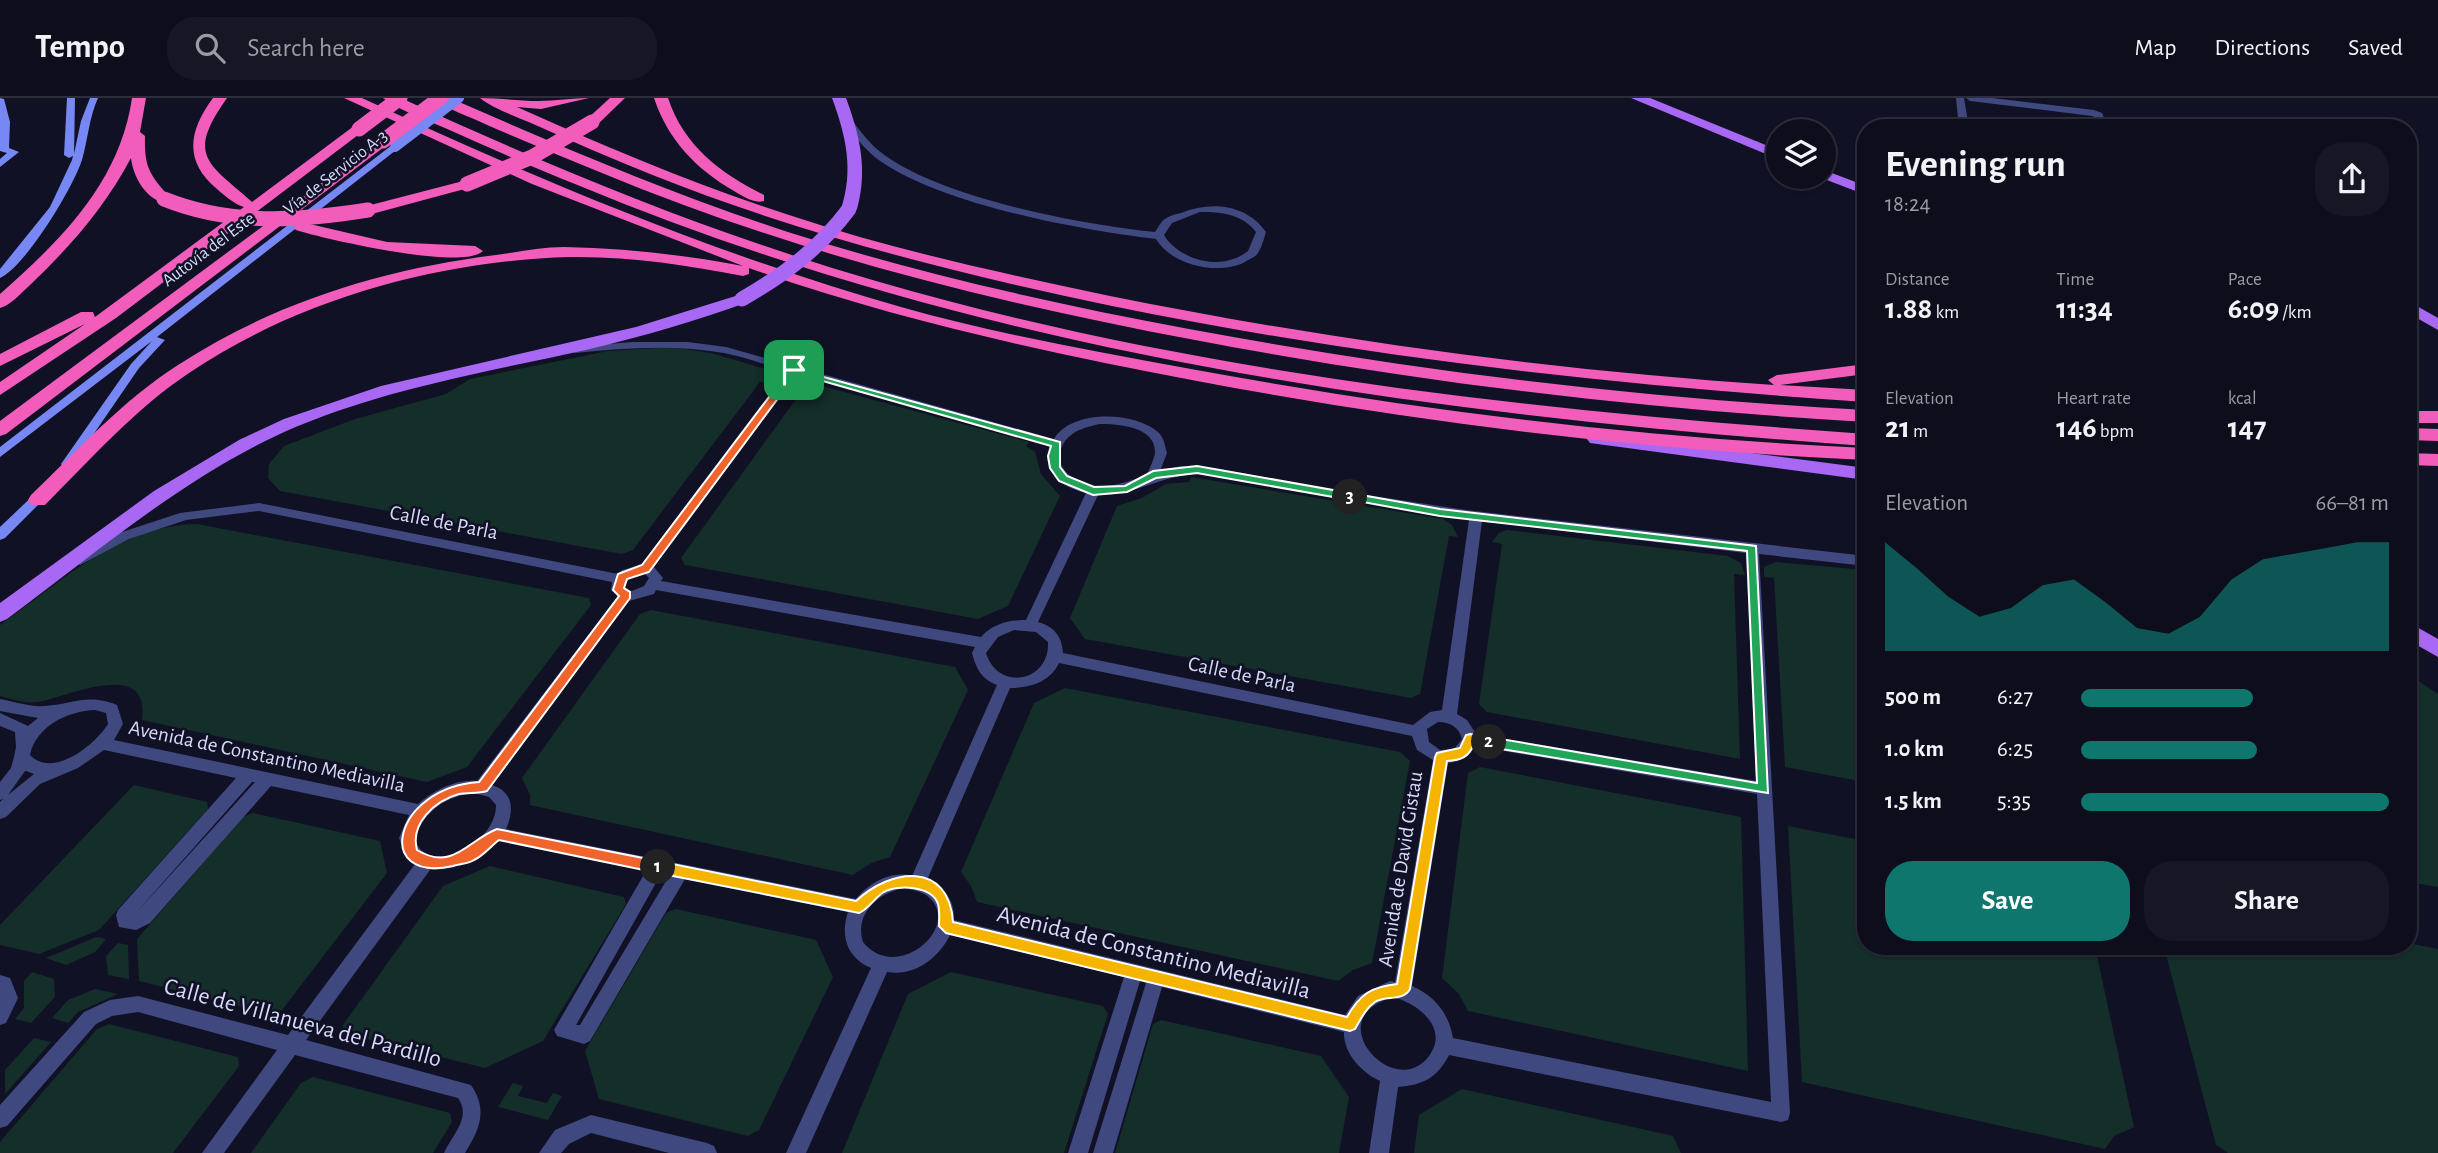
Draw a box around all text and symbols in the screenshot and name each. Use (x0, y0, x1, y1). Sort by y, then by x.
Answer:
search box (167, 17, 657, 80)
icon: search (191, 29, 229, 67)
text: Tempo (35, 31, 125, 64)
text: Search here (247, 35, 365, 61)
text: Map (2134, 36, 2176, 60)
text: Directions (2214, 36, 2310, 60)
text: Saved (2348, 36, 2403, 60)
map controls (1766, 119, 1836, 189)
button: layers (1766, 119, 1836, 189)
street label: Vía de Servicio A-3 (280, 127, 391, 219)
button: share (2315, 142, 2389, 216)
text: Evening run (1885, 146, 2066, 184)
text: 18:24 (1885, 193, 1931, 216)
street label: Autovía del Este (159, 209, 258, 290)
text: Distance (1885, 270, 1949, 289)
text: Time (2056, 270, 2094, 289)
text: Pace (2228, 270, 2262, 289)
text: 1.88 (1885, 294, 1932, 324)
text: 11:34 (2056, 294, 2113, 324)
text: 6:09 (2228, 294, 2279, 324)
text: km (1932, 303, 1959, 322)
text: /km (2279, 303, 2312, 322)
pin (764, 340, 824, 400)
icon: arrive (775, 351, 813, 389)
text: Elevation (1885, 389, 1954, 408)
text: Heart rate (2056, 389, 2131, 408)
text: kcal (2228, 389, 2257, 408)
text: 21 (1885, 413, 1910, 443)
text: 146 (2056, 413, 2097, 443)
text: 147 (2228, 413, 2267, 443)
text: m (1910, 422, 1928, 441)
text: bpm (2097, 422, 2134, 441)
pin: 3 (1332, 480, 1368, 514)
text: 3 (1345, 487, 1354, 506)
text: Elevation (1885, 492, 1968, 515)
text: 66–81 m (2315, 492, 2389, 515)
street label: Calle de Parla (388, 502, 500, 543)
street label: Calle de Parla (1186, 653, 1298, 696)
text: 500 m (1885, 686, 1941, 709)
text: 6:27 (1997, 686, 2033, 709)
street label: Avenida de Constantino Mediavilla (127, 717, 407, 796)
pin: 2 (1472, 724, 1506, 760)
text: 2 (1484, 732, 1493, 751)
text: 1.0 km (1885, 738, 1944, 761)
text: 6:25 (1997, 738, 2033, 761)
street label: Avenida de David Gistau (1375, 769, 1426, 968)
text: 1.5 km (1885, 790, 1942, 813)
text: 5:35 (1997, 790, 2031, 813)
pin: 1 (640, 850, 676, 884)
text: 1 (654, 857, 661, 876)
button: Save (1885, 861, 2130, 941)
button: Share (2144, 861, 2389, 941)
street label: Avenida de Constantino Mediavilla (995, 902, 1313, 1004)
street label: Calle de Villanueva del Pardillo (161, 974, 444, 1072)

